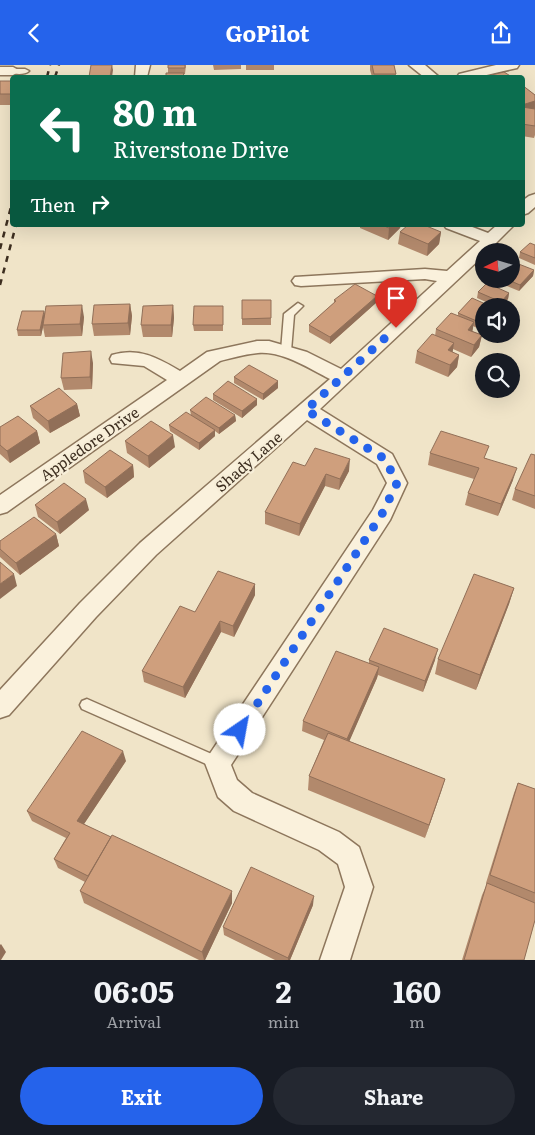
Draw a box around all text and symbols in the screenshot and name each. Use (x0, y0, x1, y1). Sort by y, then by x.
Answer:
text: GoPilot (225, 16, 310, 49)
icon: back (20, 19, 48, 47)
icon: share (487, 19, 515, 47)
text: 80 m (113, 85, 197, 137)
icon: left (30, 95, 95, 160)
text: Riverstone Drive (113, 132, 289, 165)
text: Then (30, 190, 76, 218)
icon: right (86, 190, 114, 218)
north arrow (475, 243, 520, 287)
map controls (475, 243, 520, 398)
pin (375, 277, 417, 328)
icon: arrive (382, 284, 410, 312)
button: sound (475, 298, 520, 343)
button: search (475, 353, 520, 398)
street label: Appledore Drive (35, 400, 143, 486)
street label: Shady Lane (209, 425, 287, 497)
position arrow (213, 703, 265, 755)
text: 06:05 (94, 968, 174, 1012)
text: 2 (275, 968, 292, 1012)
text: 160 (393, 968, 441, 1012)
text: Arrival (107, 1009, 161, 1033)
text: min (268, 1009, 299, 1033)
text: m (409, 1009, 425, 1033)
button: Exit (20, 1067, 263, 1125)
button: Share (273, 1067, 515, 1125)

